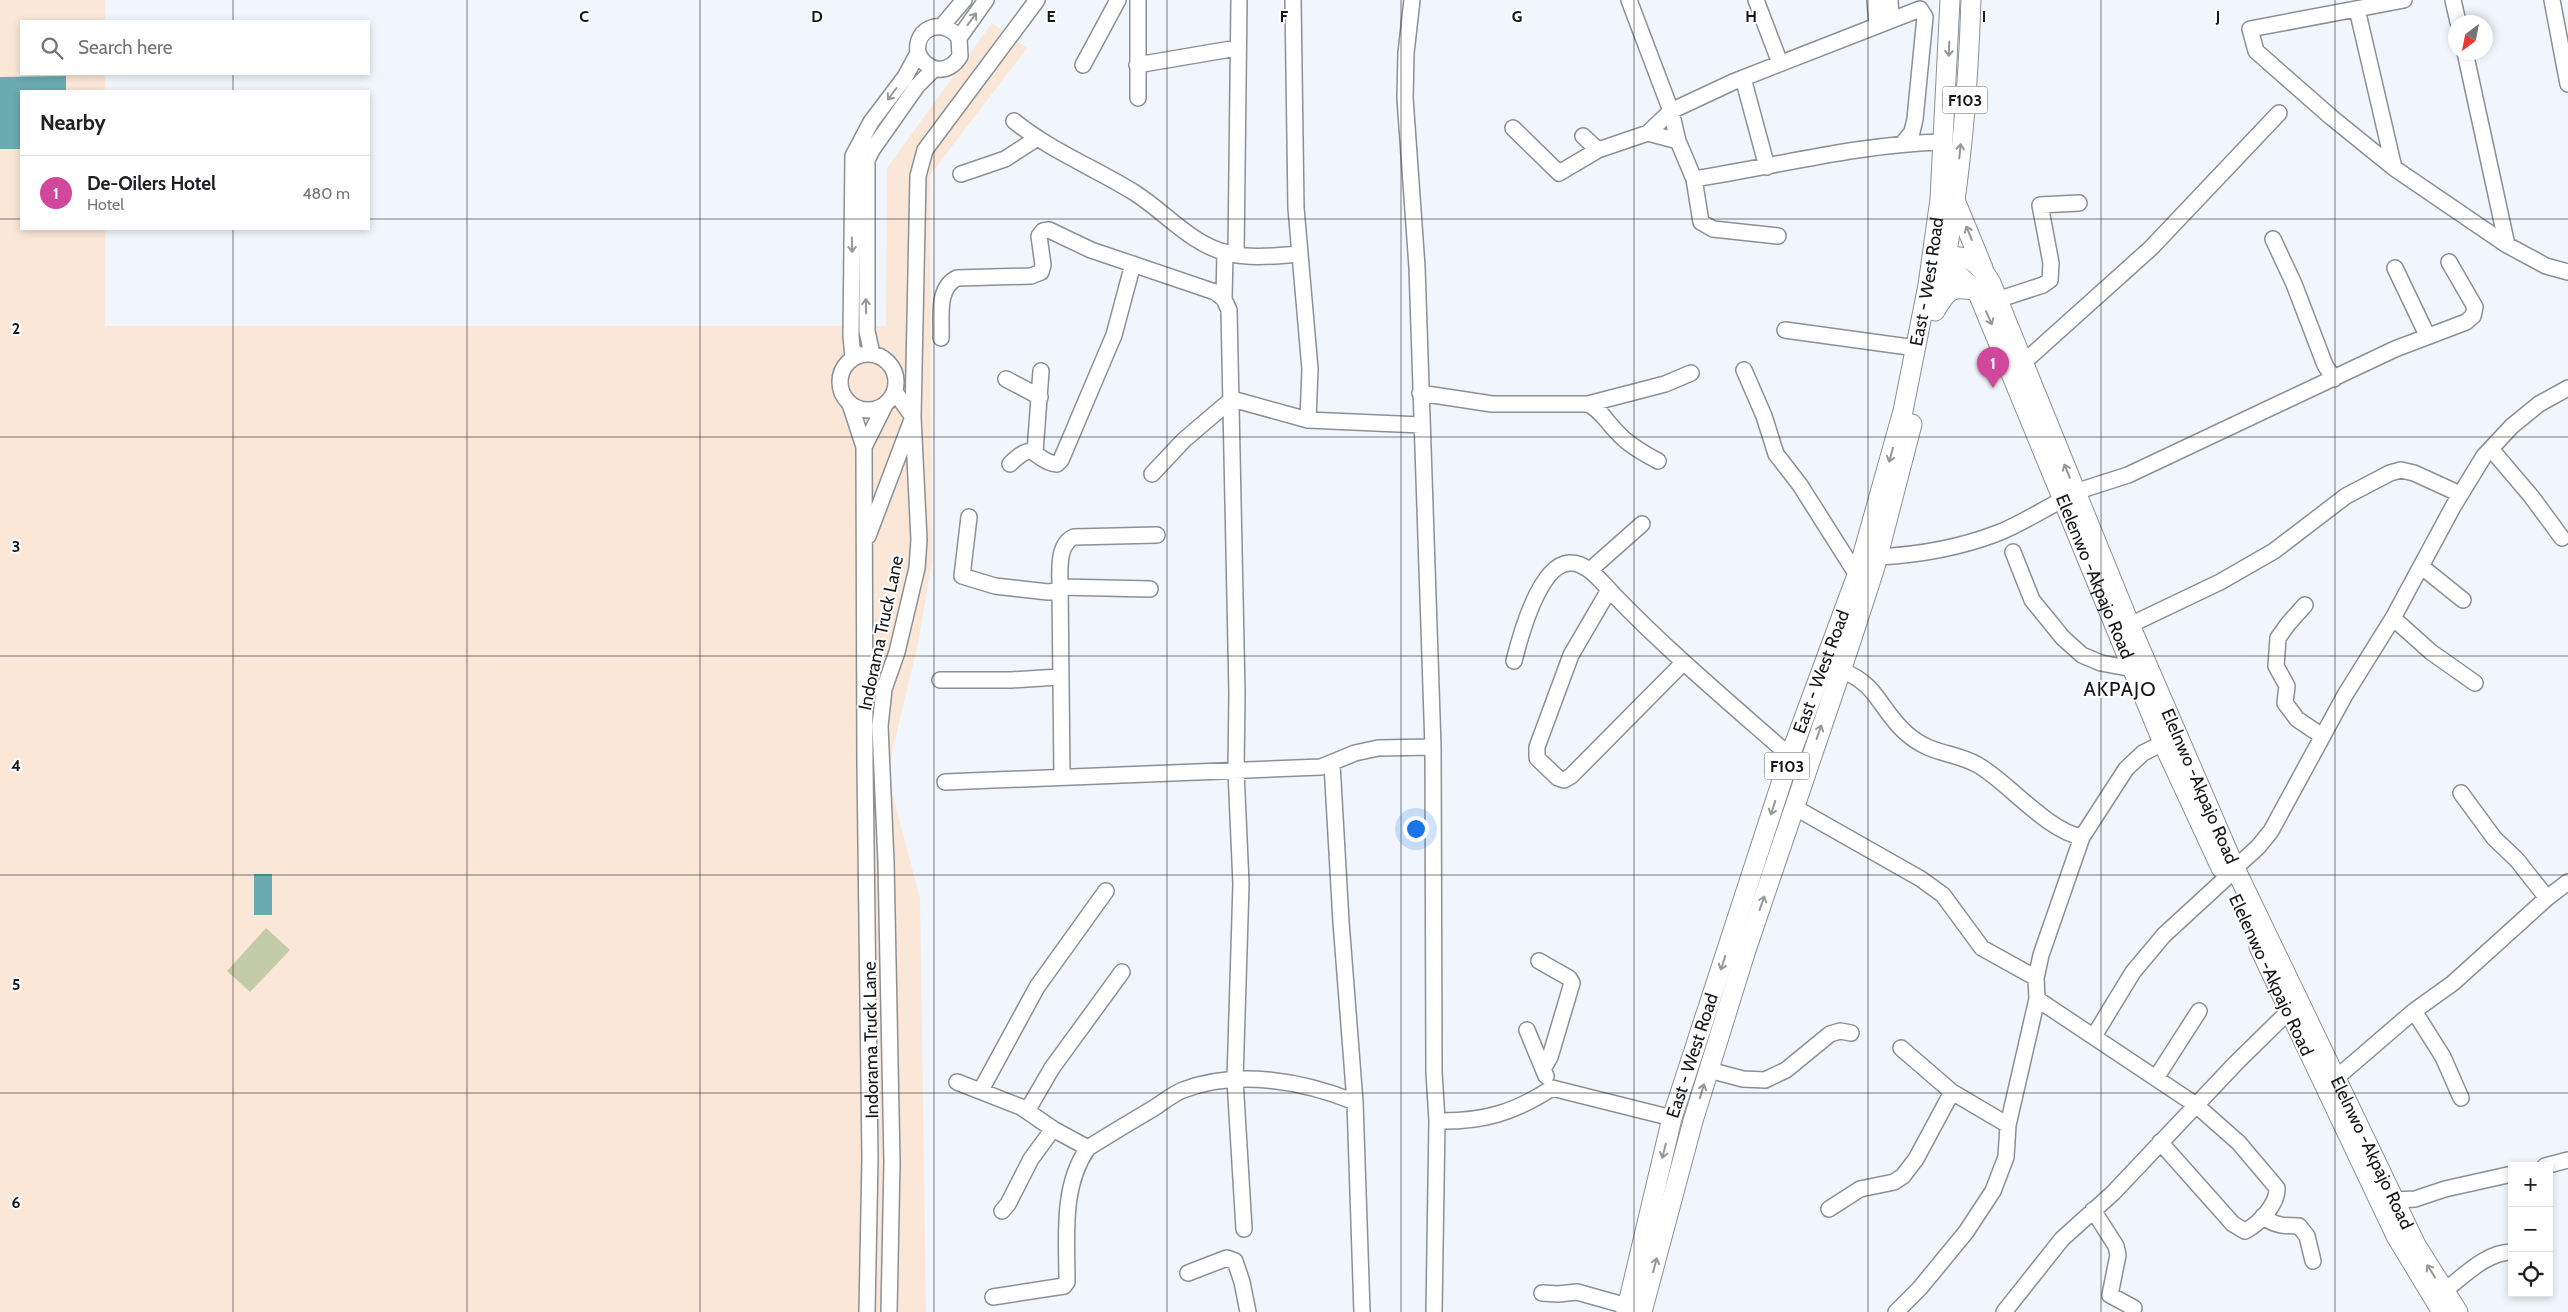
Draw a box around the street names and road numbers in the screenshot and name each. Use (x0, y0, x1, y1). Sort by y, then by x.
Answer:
road number: F103 (1942, 86, 1988, 114)
street label: East - West Road (1905, 216, 1948, 348)
street label: Elelenwo -Akpajo Road (2051, 491, 2138, 662)
street label: Indorama Truck Lane (854, 554, 908, 712)
street label: East - West Road (1788, 607, 1854, 737)
street label: Elelnwo -Akpajo Road (2157, 705, 2243, 867)
road number: F103 (1764, 752, 1810, 779)
street label: Elelenwo -Akpajo Road (2224, 891, 2318, 1059)
street label: Indorama Truck Lane (859, 961, 883, 1119)
street label: East - West Road (1662, 990, 1723, 1121)
street label: Elelnwo -Akpajo Road (2326, 1073, 2418, 1233)

